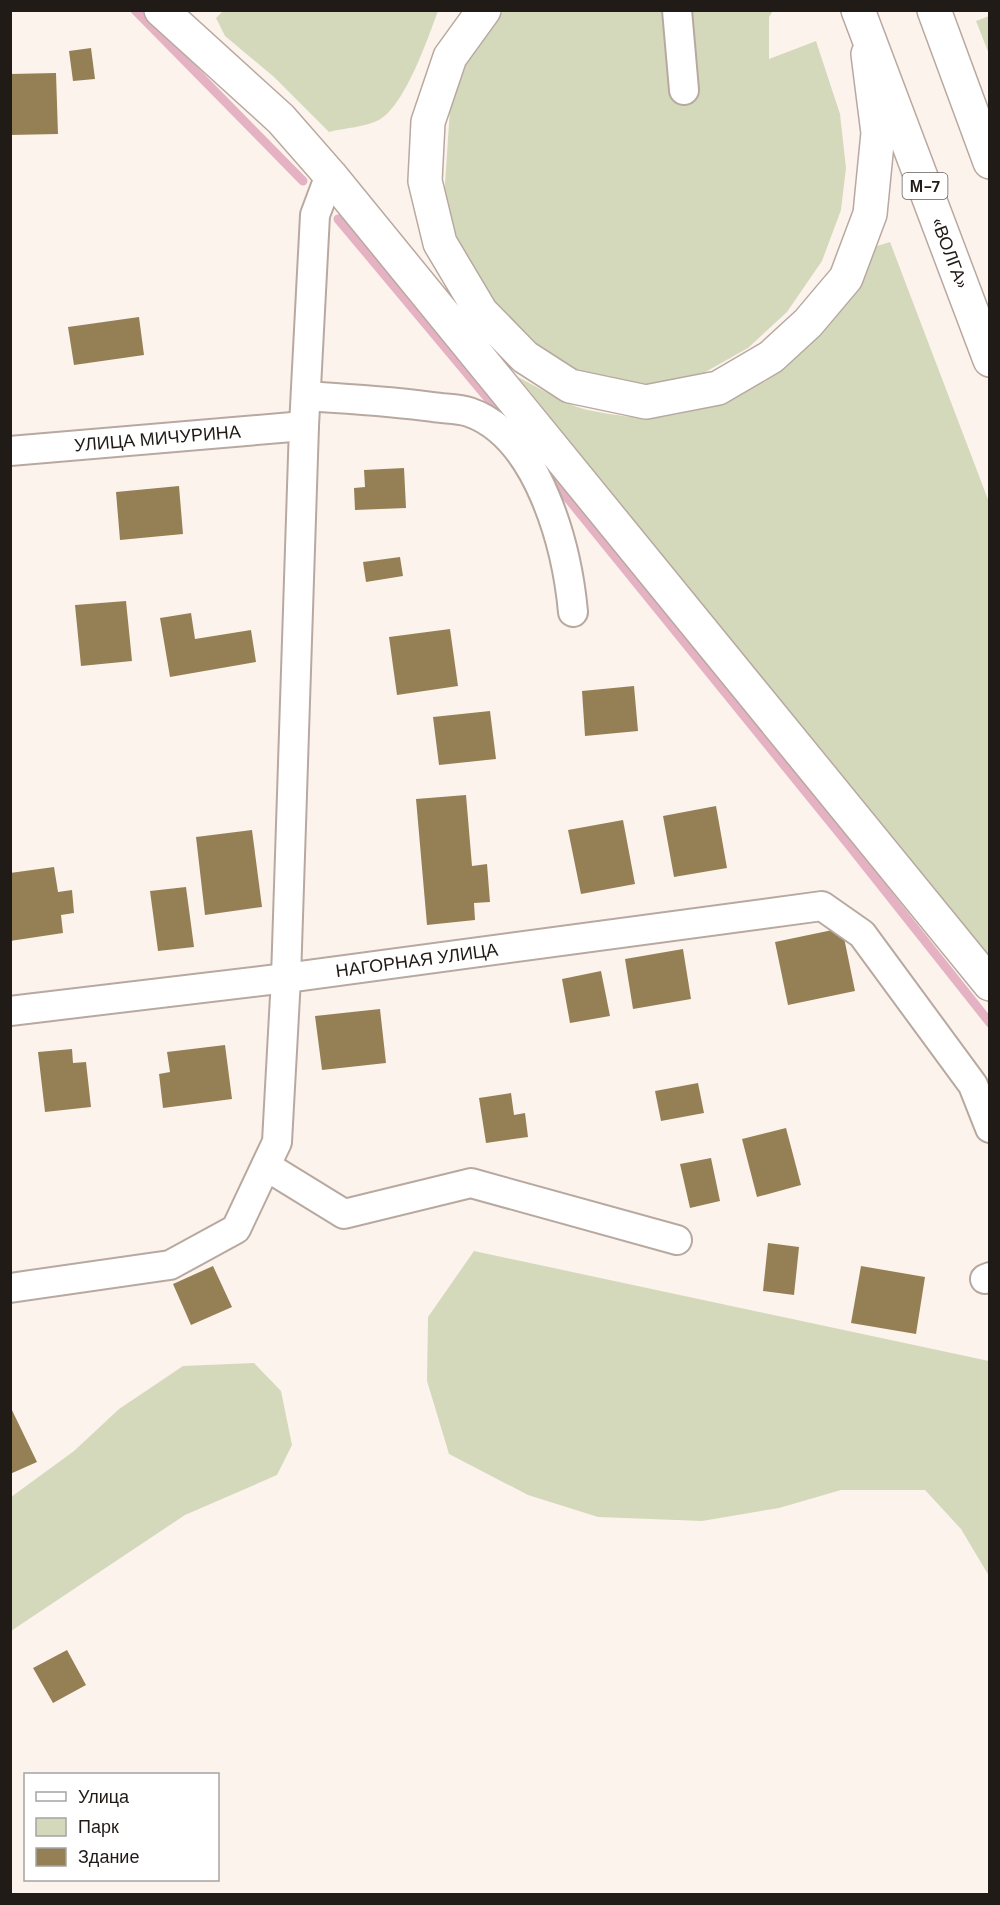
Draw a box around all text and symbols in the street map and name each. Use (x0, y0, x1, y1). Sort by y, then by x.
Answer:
road number: М-7 (902, 173, 948, 199)
street label: «ВОЛГА» (925, 214, 974, 292)
street label: УЛИЦА МИЧУРИНА (73, 419, 242, 457)
street label: НАГОРНАЯ УЛИЦА (334, 938, 500, 983)
legend (24, 1773, 219, 1881)
text: Улица (78, 1785, 130, 1809)
text: Парк (78, 1815, 119, 1839)
text: Здание (78, 1845, 139, 1869)

